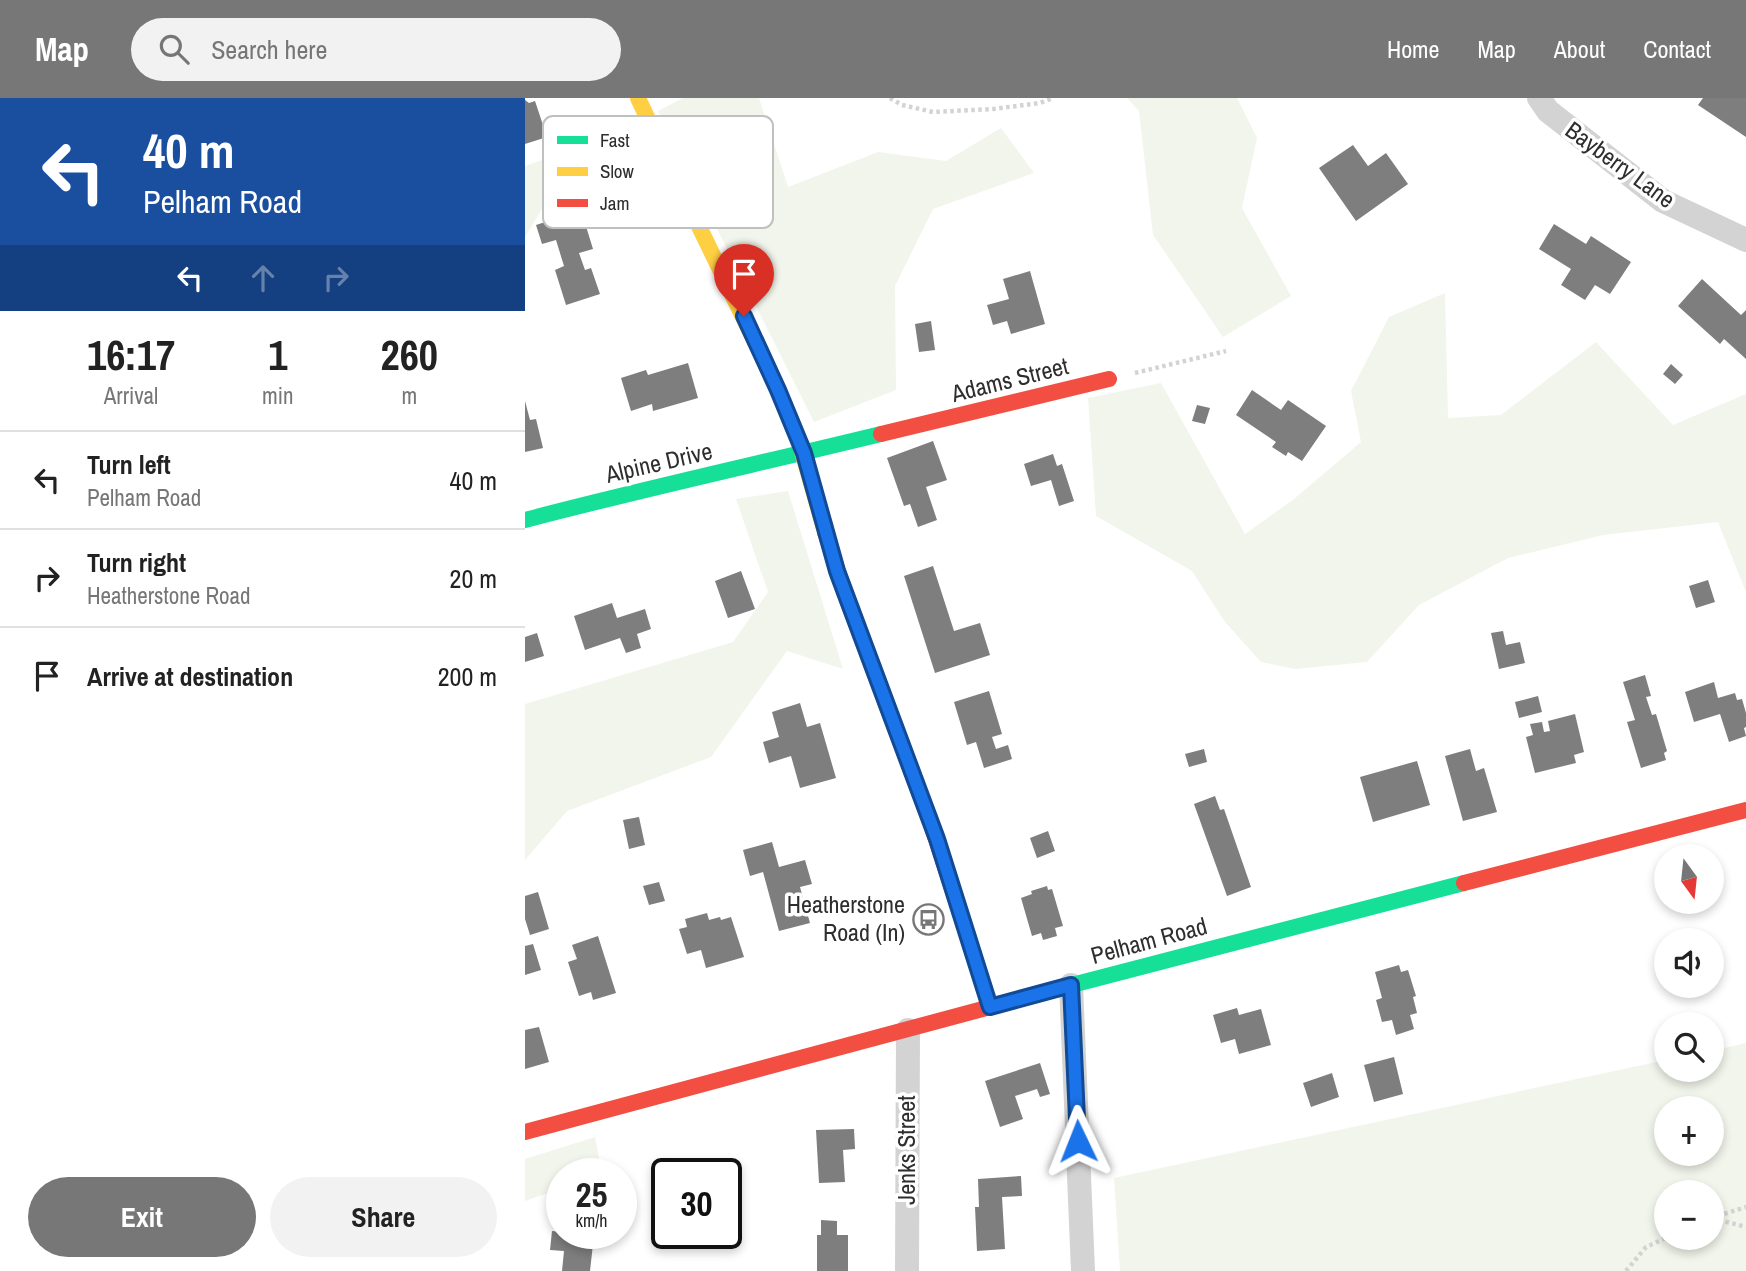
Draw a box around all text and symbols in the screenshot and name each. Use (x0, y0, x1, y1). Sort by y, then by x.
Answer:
search box (131, 18, 621, 81)
text: Map (35, 27, 89, 71)
icon: search (155, 30, 193, 68)
text: Search here (211, 32, 327, 67)
text: Home (1387, 33, 1439, 65)
text: Map (1477, 33, 1516, 65)
text: About (1554, 33, 1605, 65)
text: Contact (1643, 33, 1711, 65)
street label: Bayberry Lane (1559, 114, 1682, 215)
legend (543, 116, 773, 228)
text: 40 m (143, 117, 235, 183)
icon: left (28, 126, 119, 217)
text: Fast (600, 127, 630, 153)
text: Slow (600, 158, 635, 184)
text: Pelham Road (143, 180, 302, 223)
text: Jam (600, 190, 629, 216)
pin (714, 244, 774, 316)
icon: arrive (725, 255, 763, 293)
icon: left (171, 259, 209, 297)
icon: ahead (244, 259, 282, 297)
icon: right (317, 259, 355, 297)
text: 16:17 (87, 327, 175, 383)
text: 1 (268, 327, 287, 383)
text: 260 (381, 327, 438, 383)
street label: Adams Street (947, 349, 1072, 409)
text: Arrival (104, 380, 158, 411)
text: min (262, 380, 294, 411)
text: m (401, 380, 417, 411)
street label: Alpine Drive (601, 434, 715, 490)
text: Turn left (87, 447, 171, 482)
icon: left (28, 461, 66, 499)
text: 40 m (450, 463, 497, 498)
text: Pelham Road (87, 482, 201, 513)
text: Turn right (87, 545, 186, 580)
icon: right (28, 559, 66, 597)
text: 20 m (450, 561, 497, 596)
text: Heatherstone Road (87, 580, 251, 611)
icon: arrive (28, 657, 66, 695)
text: Arrive at destination (87, 659, 293, 694)
text: 200 m (438, 659, 497, 694)
north arrow (1654, 844, 1724, 914)
map controls (1654, 844, 1724, 1250)
place label: Heatherstone Road (In) (787, 888, 905, 948)
bus stop icon: Heatherstone Road (In) (911, 902, 945, 936)
street label: Pelham Road (1087, 909, 1210, 971)
button: sound (1654, 928, 1724, 998)
button: search (1654, 1012, 1724, 1082)
street label: Jenks Street (890, 1095, 922, 1205)
button: + (1654, 1096, 1724, 1166)
position arrow (1041, 1104, 1115, 1178)
speed limit sign: 30 (651, 1158, 742, 1249)
text: 25 (576, 1171, 607, 1218)
button: Exit (28, 1177, 256, 1257)
button: Share (270, 1177, 497, 1257)
button: − (1654, 1180, 1724, 1250)
text: km/h (576, 1208, 608, 1233)

